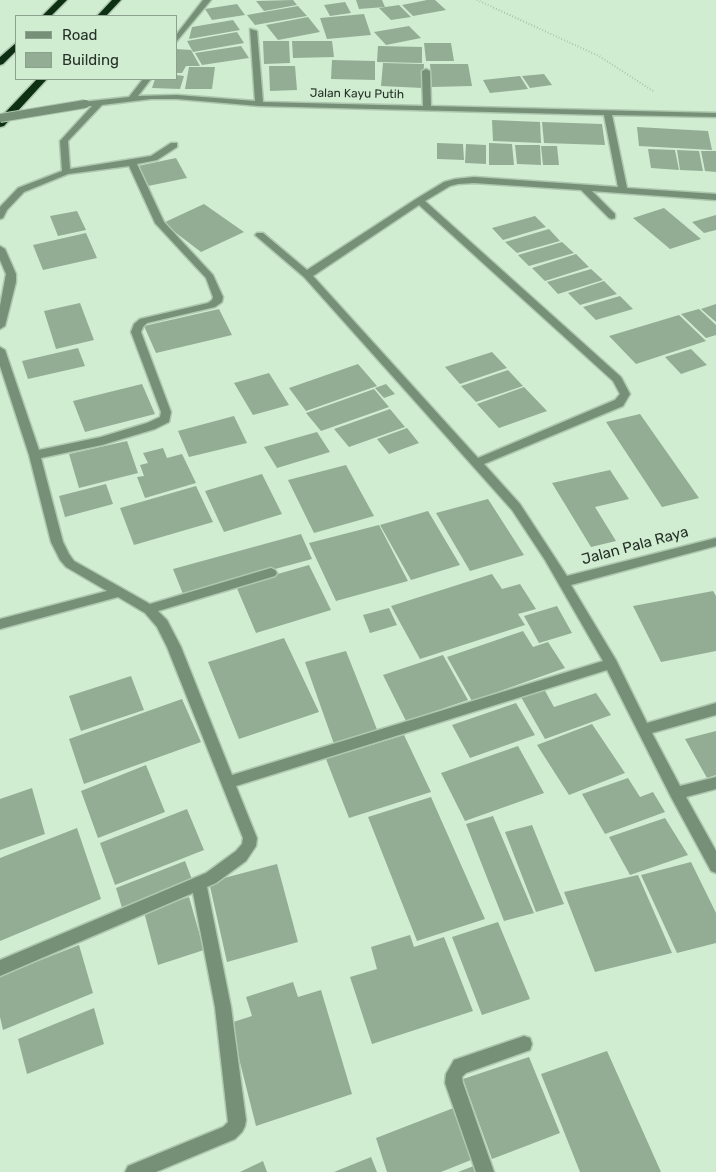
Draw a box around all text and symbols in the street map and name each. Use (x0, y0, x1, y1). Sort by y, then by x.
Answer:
legend (15, 15, 178, 80)
text: Road (62, 26, 98, 44)
text: Building (62, 51, 119, 69)
street label: Jalan Kayu Putih (310, 86, 404, 102)
street label: Jalan Pala Raya (580, 523, 690, 569)

